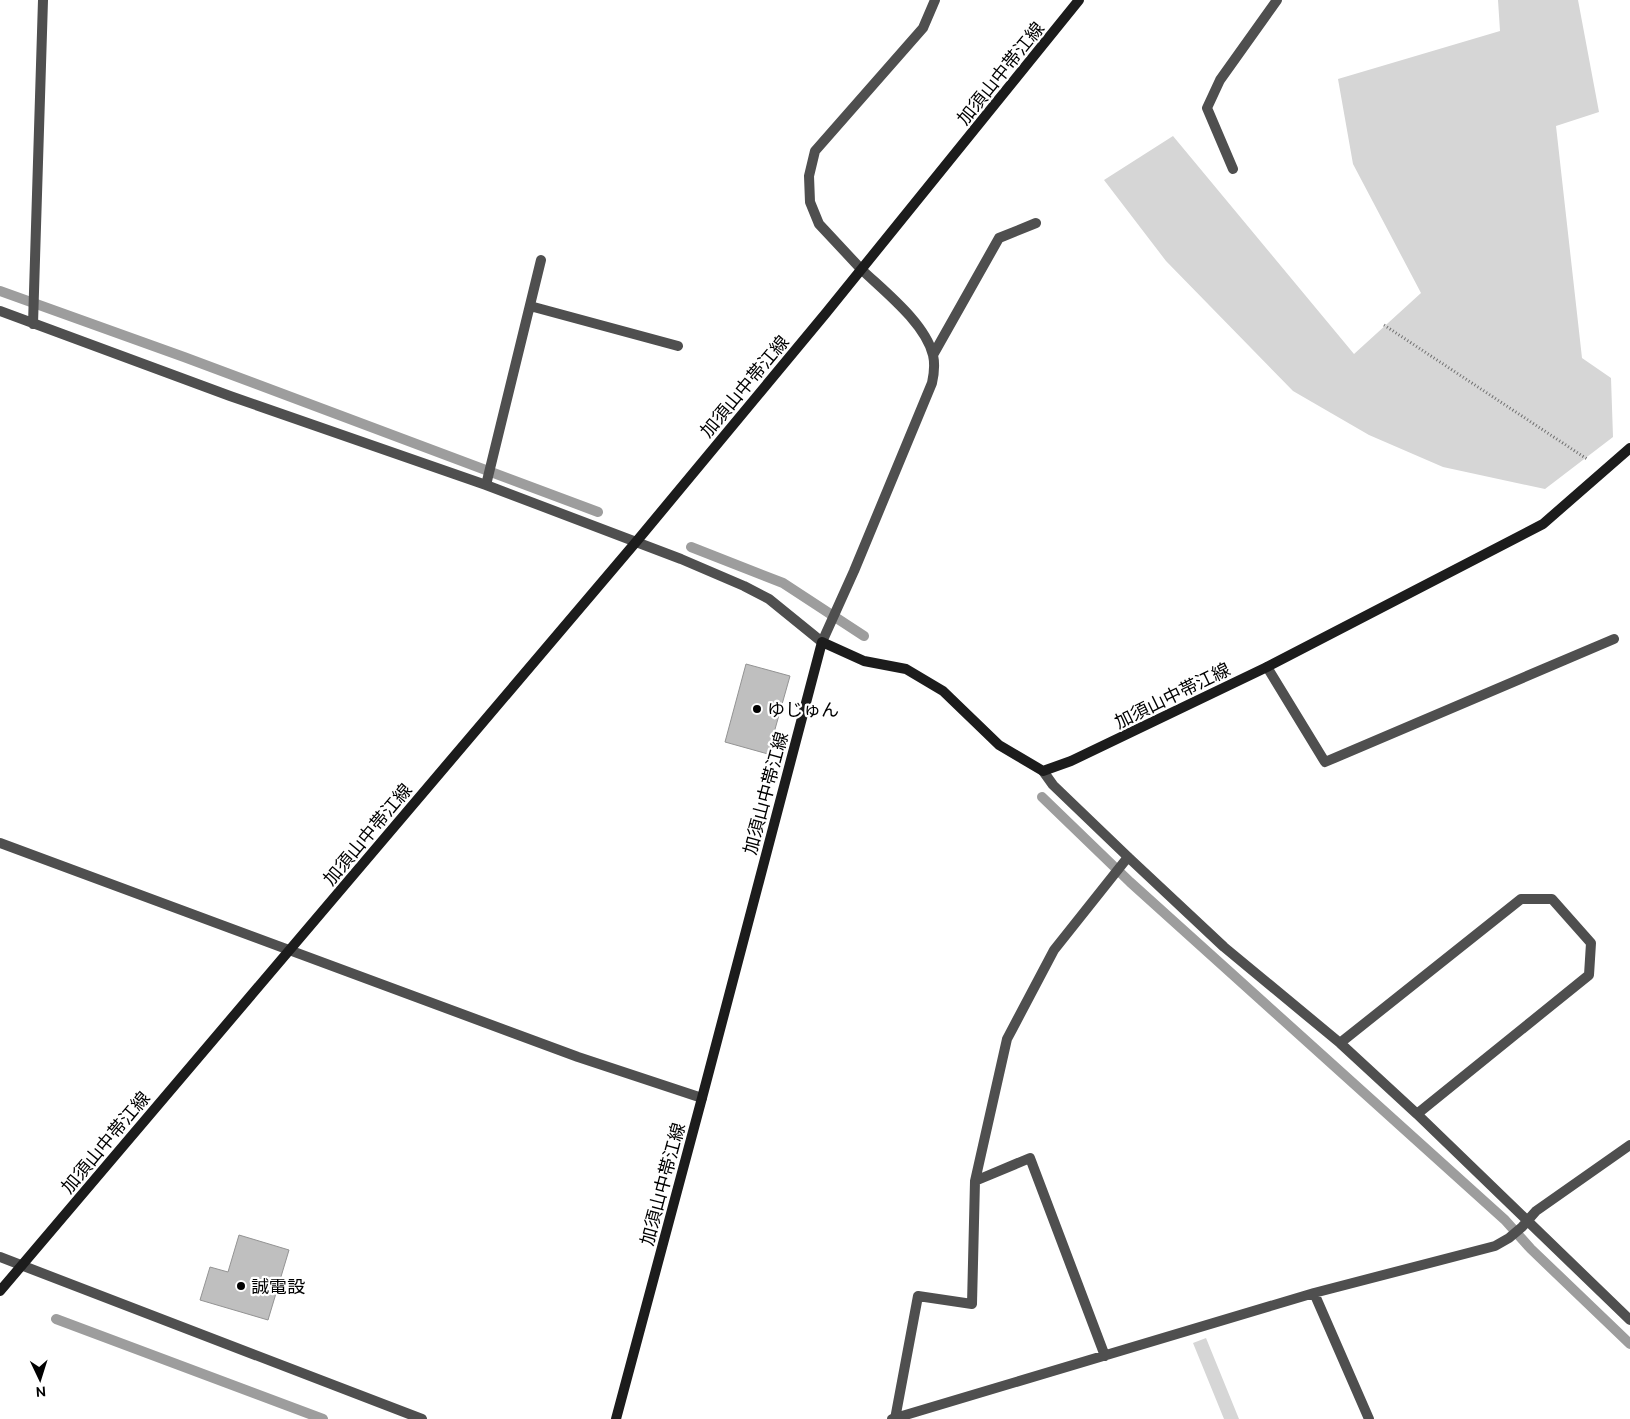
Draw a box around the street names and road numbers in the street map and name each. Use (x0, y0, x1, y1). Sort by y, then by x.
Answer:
street label: 加須山中帯江線 (953, 18, 1047, 128)
street label: 加須山中帯江線 (696, 331, 792, 441)
street label: 加須山中帯江線 (1111, 658, 1233, 732)
street label: 加須山中帯江線 (739, 730, 791, 856)
street label: 加須山中帯江線 (319, 779, 415, 889)
street label: 加須山中帯江線 (57, 1087, 153, 1197)
street label: 加須山中帯江線 (636, 1121, 688, 1247)

